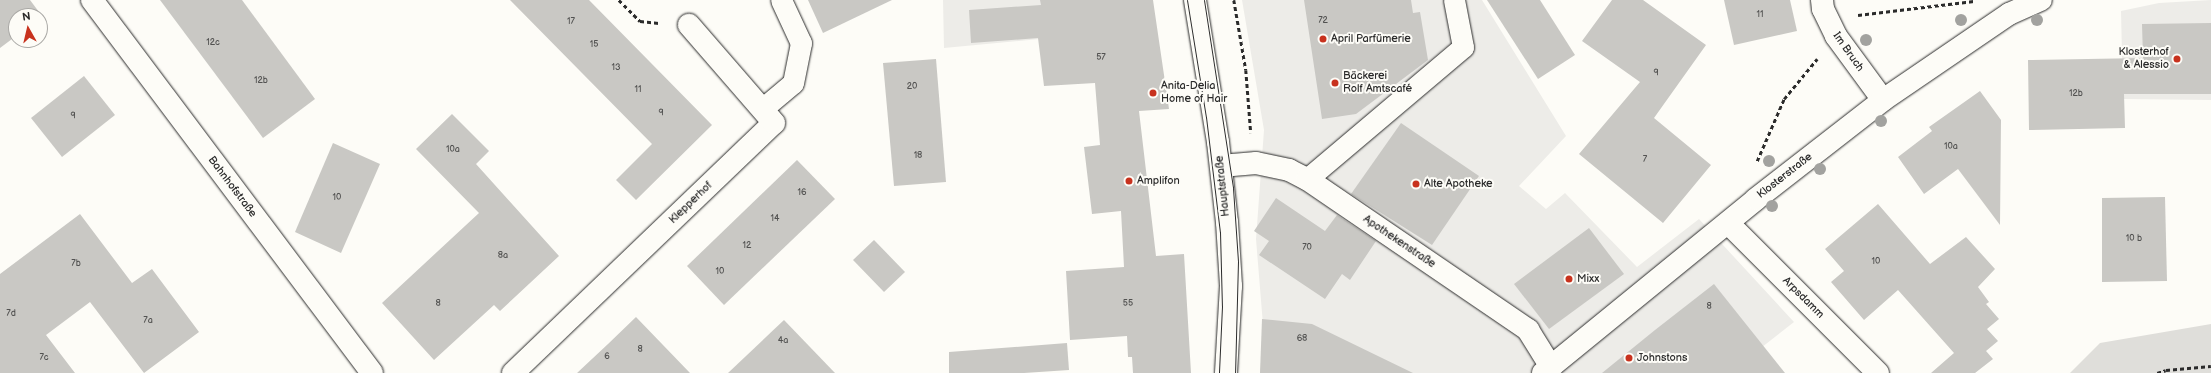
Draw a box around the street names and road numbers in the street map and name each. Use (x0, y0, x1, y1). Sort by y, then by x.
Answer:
street label: Im Bruch (1830, 30, 1866, 74)
street label: Klosterstraße (1755, 150, 1815, 202)
street label: Bahnhofstraße (205, 154, 259, 220)
street label: Hauptstraße (1213, 155, 1233, 217)
street label: Klepperhof (667, 179, 715, 227)
street label: Apothekenstraße (1360, 213, 1438, 271)
street label: Arpsdamm (1780, 275, 1826, 321)

